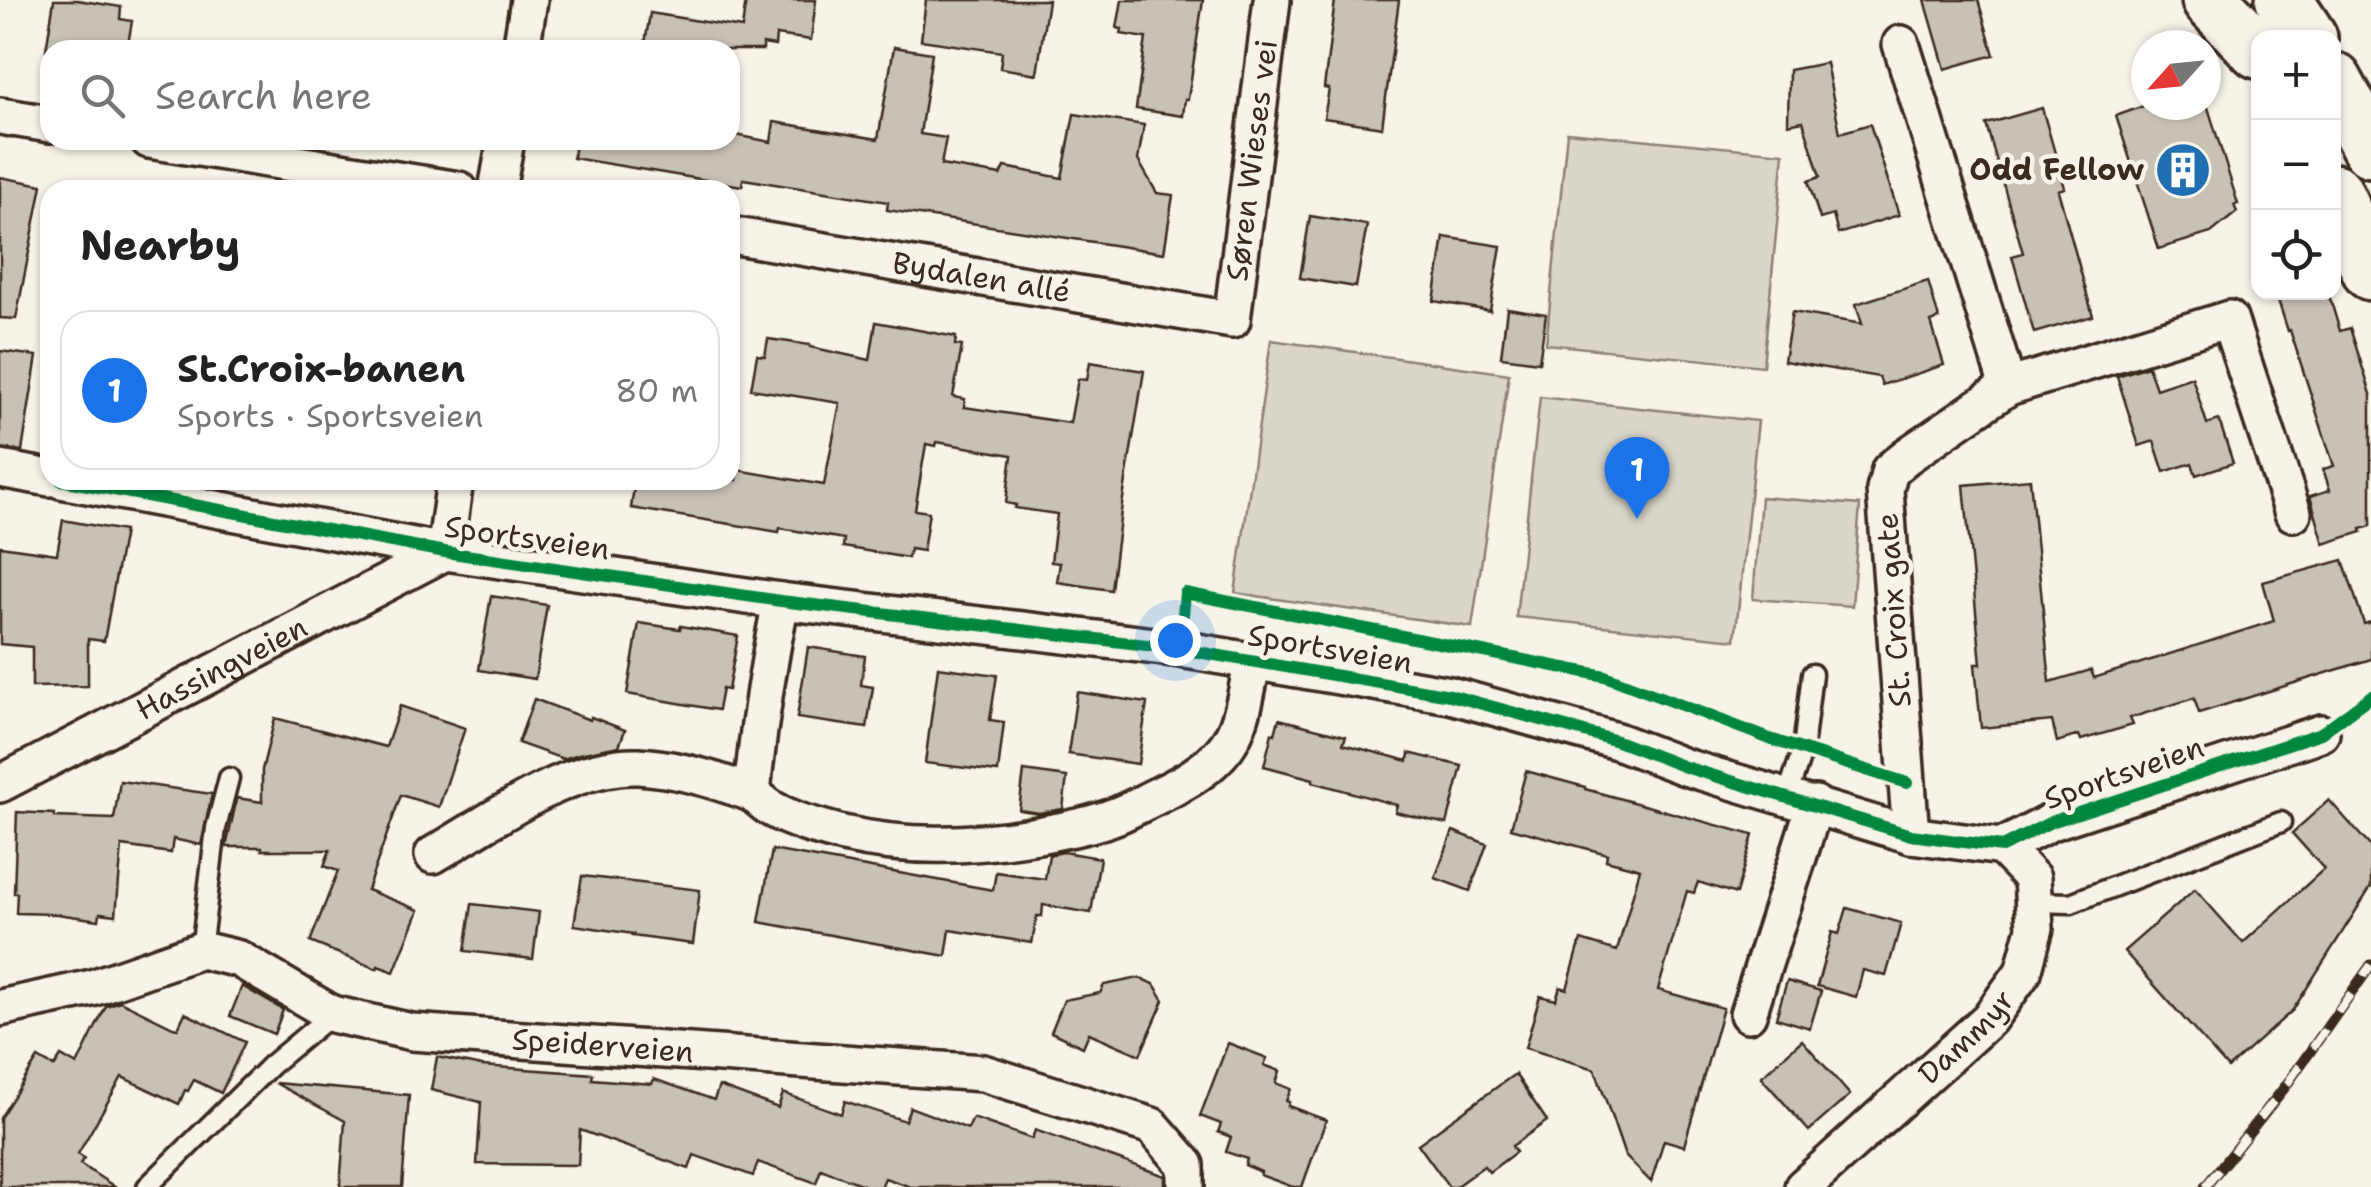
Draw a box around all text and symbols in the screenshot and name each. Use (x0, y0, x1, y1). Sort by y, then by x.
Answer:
north arrow (2131, 30, 2221, 120)
map controls (2251, 30, 2341, 300)
button: + (2251, 30, 2341, 120)
street label: Søren Wieses vei (1216, 37, 1287, 283)
search box (40, 40, 740, 150)
icon: search (75, 68, 130, 123)
text: Search here (155, 70, 372, 121)
button: − (2251, 120, 2341, 210)
building icon: Odd Fellow (2153, 140, 2213, 200)
place label: Odd Fellow (1969, 149, 2144, 190)
button: locate (2251, 210, 2341, 300)
text: Nearby (80, 217, 240, 273)
street label: Bydalen allé (889, 242, 1074, 312)
text: St.Croix-banen (177, 343, 465, 394)
text: 1 (107, 369, 122, 412)
text: 80 m (615, 369, 698, 412)
text: Sports · Sportsveien (177, 394, 483, 437)
pin: 1 (1604, 436, 1670, 519)
street label: Sportsveien (442, 506, 612, 569)
street label: St. Croix gate (1866, 511, 1921, 709)
street label: Hassingveien (129, 606, 314, 730)
street label: Sportsveien (1245, 614, 1416, 683)
your location (1150, 615, 1201, 666)
street label: Sportsveien (2038, 726, 2209, 819)
street label: Dammyr (1909, 981, 2024, 1093)
street label: Speiderveien (511, 1018, 695, 1072)

